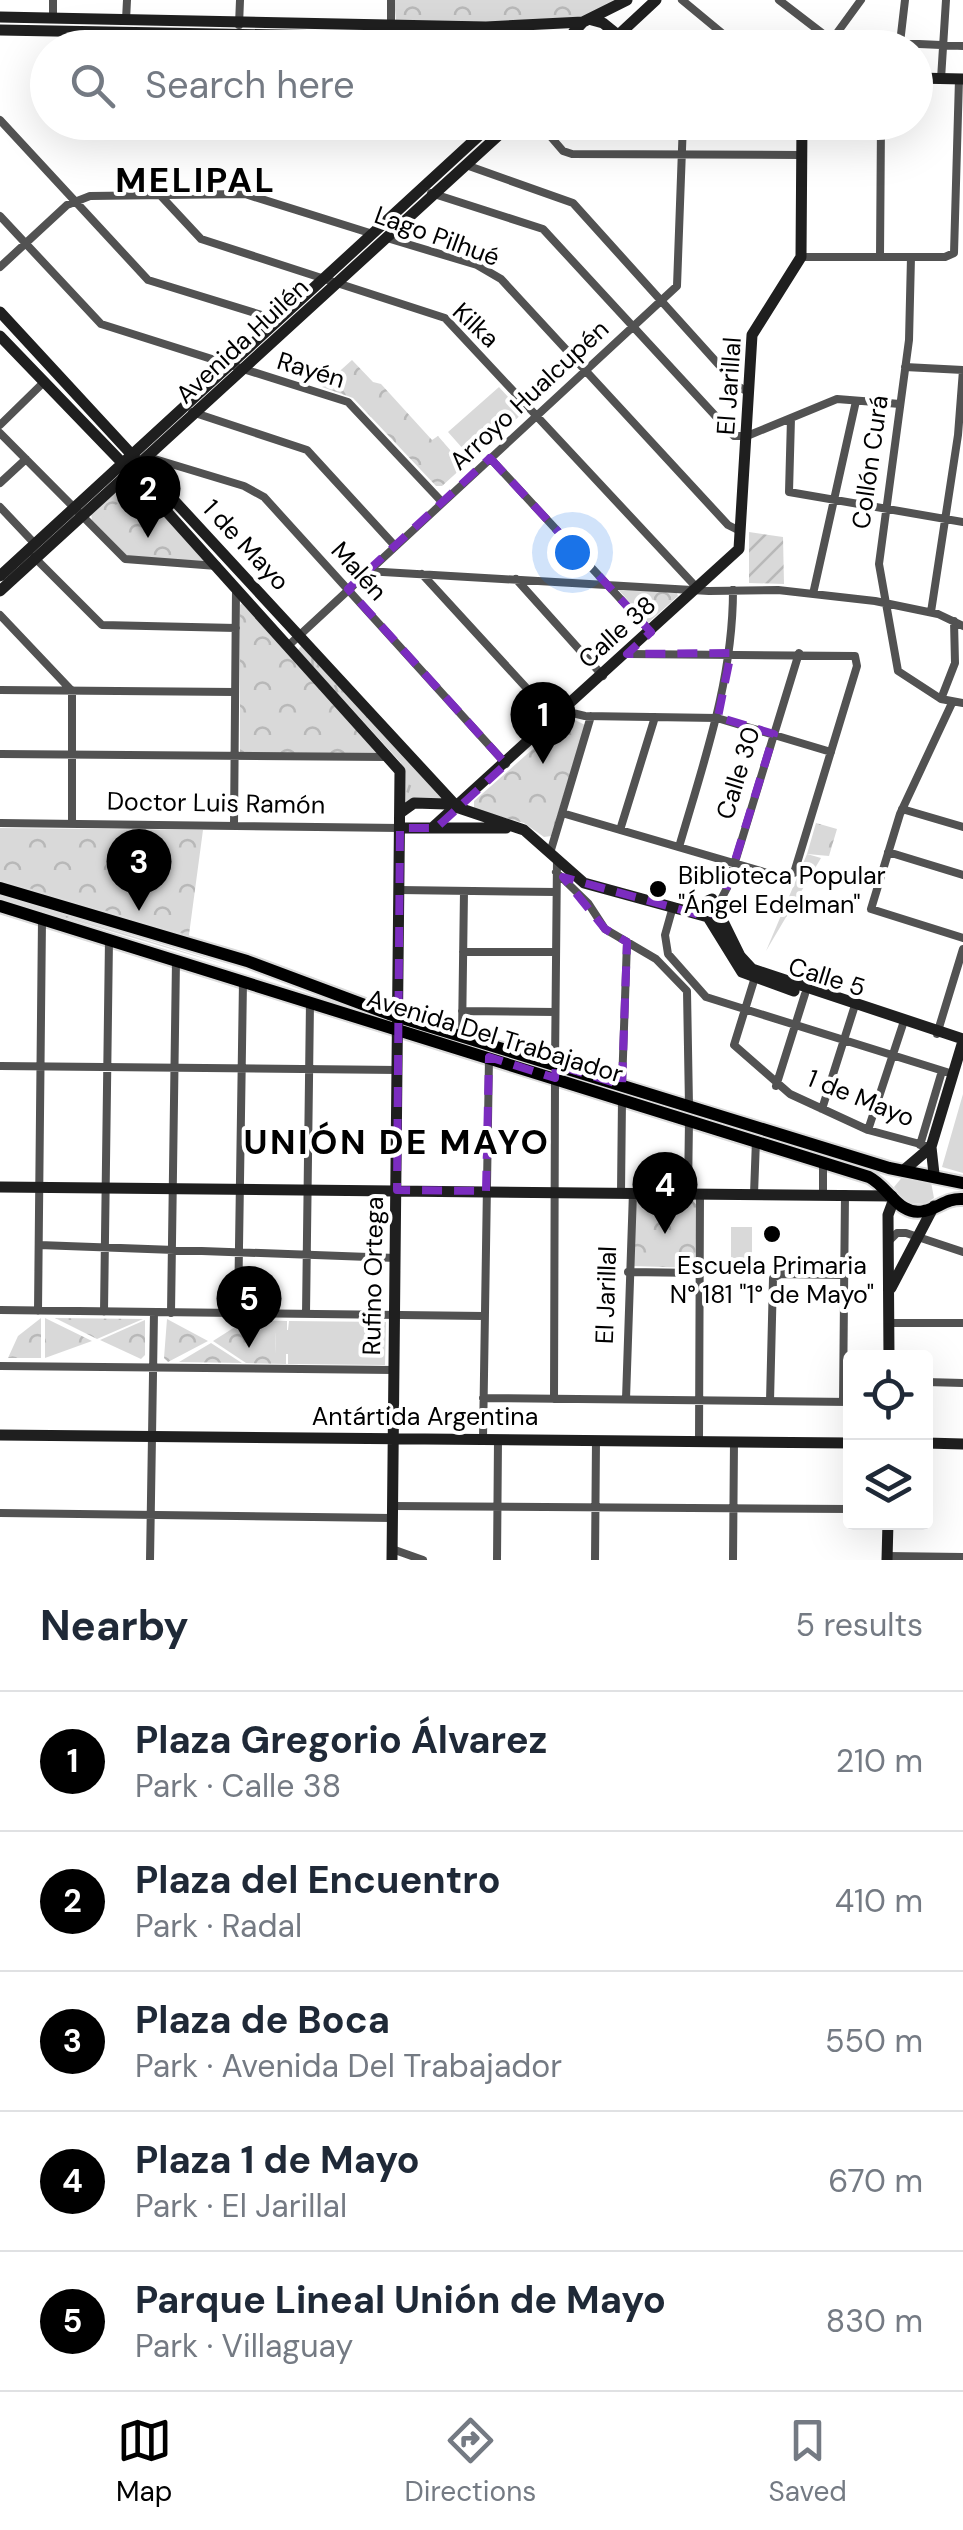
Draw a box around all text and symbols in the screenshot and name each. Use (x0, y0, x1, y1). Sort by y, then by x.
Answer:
search box (30, 30, 933, 140)
icon: search (65, 58, 120, 113)
text: Search here (145, 60, 355, 110)
district label: MELIPAL (115, 157, 277, 203)
street label: Lago Pilhué (370, 198, 504, 274)
street label: Avenida Huilén (169, 271, 315, 411)
street label: Kilka (446, 295, 506, 355)
street label: Arroyo Hualcupén (442, 313, 616, 477)
street label: El Jarillal (709, 336, 749, 436)
street label: Rayén (273, 344, 349, 396)
street label: Collón Curá (844, 393, 896, 531)
pin: 2 (116, 456, 180, 538)
street label: 1 de Mayo (195, 493, 297, 597)
your location (547, 527, 598, 578)
street label: Malén (324, 534, 394, 608)
street label: Calle 38 (571, 588, 663, 676)
pin: 1 (510, 682, 576, 764)
street label: Calle 30 (708, 723, 768, 823)
street label: Doctor Luis Ramón (107, 785, 325, 821)
pin: 3 (106, 828, 172, 911)
place label: Biblioteca Popular "Ángel Edelman" (678, 859, 886, 921)
marker: Biblioteca Popular "Ángel Edelman" (647, 878, 669, 900)
street label: Calle 5 (785, 950, 869, 1004)
street label: Avenida Del Trabajador (363, 981, 627, 1091)
street label: 1 de Mayo (803, 1062, 919, 1134)
district label: UNIÓN DE MAYO (243, 1119, 551, 1165)
pin: 4 (632, 1152, 698, 1234)
street label: Rufino Ortega (355, 1196, 391, 1356)
marker: Escuela Primaria N° 181 "1° de Mayo" (761, 1223, 783, 1245)
street label: El Jarillal (588, 1245, 624, 1345)
place label: Escuela Primaria N° 181 "1° de Mayo" (670, 1249, 874, 1311)
pin: 5 (216, 1266, 282, 1348)
map controls (843, 1350, 933, 1530)
button: locate (843, 1350, 933, 1440)
street label: Antártida Argentina (312, 1400, 538, 1433)
button: layers (843, 1440, 933, 1530)
text: Nearby (40, 1598, 189, 1653)
text: 5 results (795, 1604, 923, 1646)
text: Plaza Gregorio Álvarez (135, 1715, 547, 1765)
text: 1 (67, 1740, 78, 1782)
text: 210 m (836, 1740, 923, 1782)
text: Park · Calle 38 (135, 1765, 341, 1807)
text: Plaza del Encuentro (135, 1855, 501, 1905)
text: 2 (63, 1880, 82, 1922)
text: 410 m (835, 1880, 923, 1922)
text: Park · Radal (135, 1905, 302, 1947)
text: Plaza de Boca (135, 1995, 390, 2045)
text: 3 (63, 2020, 82, 2062)
text: 550 m (825, 2020, 923, 2062)
text: Park · Avenida Del Trabajador (135, 2045, 562, 2087)
text: Plaza 1 de Mayo (135, 2135, 420, 2185)
text: 4 (62, 2160, 83, 2202)
text: 670 m (828, 2160, 923, 2202)
text: Park · El Jarillal (135, 2185, 347, 2227)
text: Parque Lineal Unión de Mayo (135, 2275, 666, 2325)
text: 5 (63, 2300, 82, 2342)
text: 830 m (826, 2300, 923, 2342)
text: Park · Villaguay (135, 2325, 353, 2367)
tab: Map (116, 2413, 172, 2510)
tab: Directions (405, 2413, 536, 2510)
tab: Saved (768, 2413, 847, 2510)

